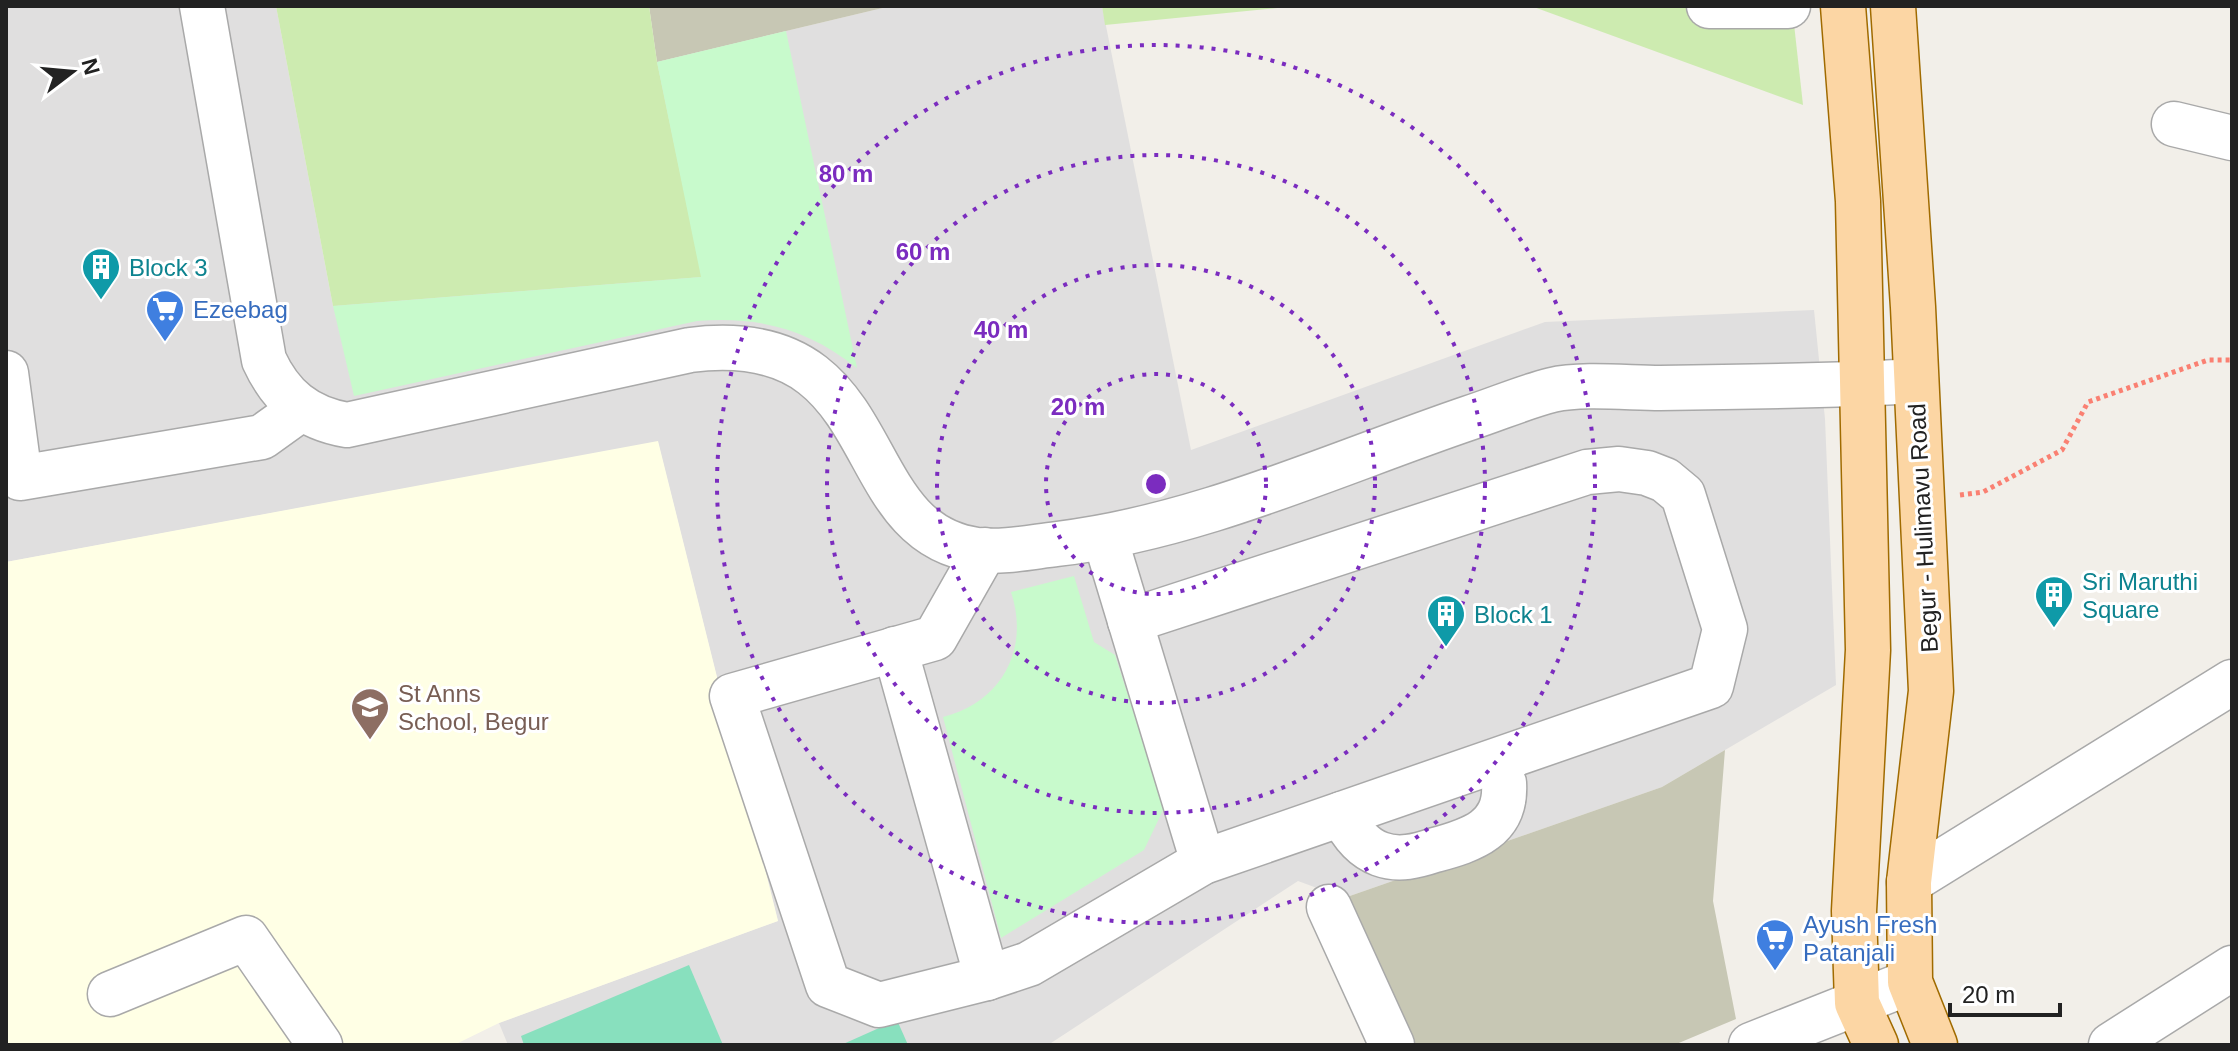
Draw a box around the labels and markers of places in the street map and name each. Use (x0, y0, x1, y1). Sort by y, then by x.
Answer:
building icon: Block 3 (80, 246, 122, 301)
place label: Block 3 (129, 254, 208, 281)
supermarket icon: Ezeebag (144, 288, 186, 343)
place label: Ezeebag (193, 296, 288, 323)
centre of rings (1142, 470, 1170, 498)
place label: Sri Maruthi Square (2082, 568, 2198, 623)
building icon: Sri Maruthi Square (2033, 574, 2075, 629)
building icon: Block 1 (1425, 593, 1467, 648)
place label: Block 1 (1474, 601, 1553, 628)
place label: St Anns School, Begur (398, 680, 549, 735)
school or university icon: St Anns School, Begur (349, 686, 391, 741)
place label: Ayush Fresh Patanjali (1803, 911, 1937, 966)
supermarket icon: Ayush Fresh Patanjali (1754, 917, 1796, 972)

